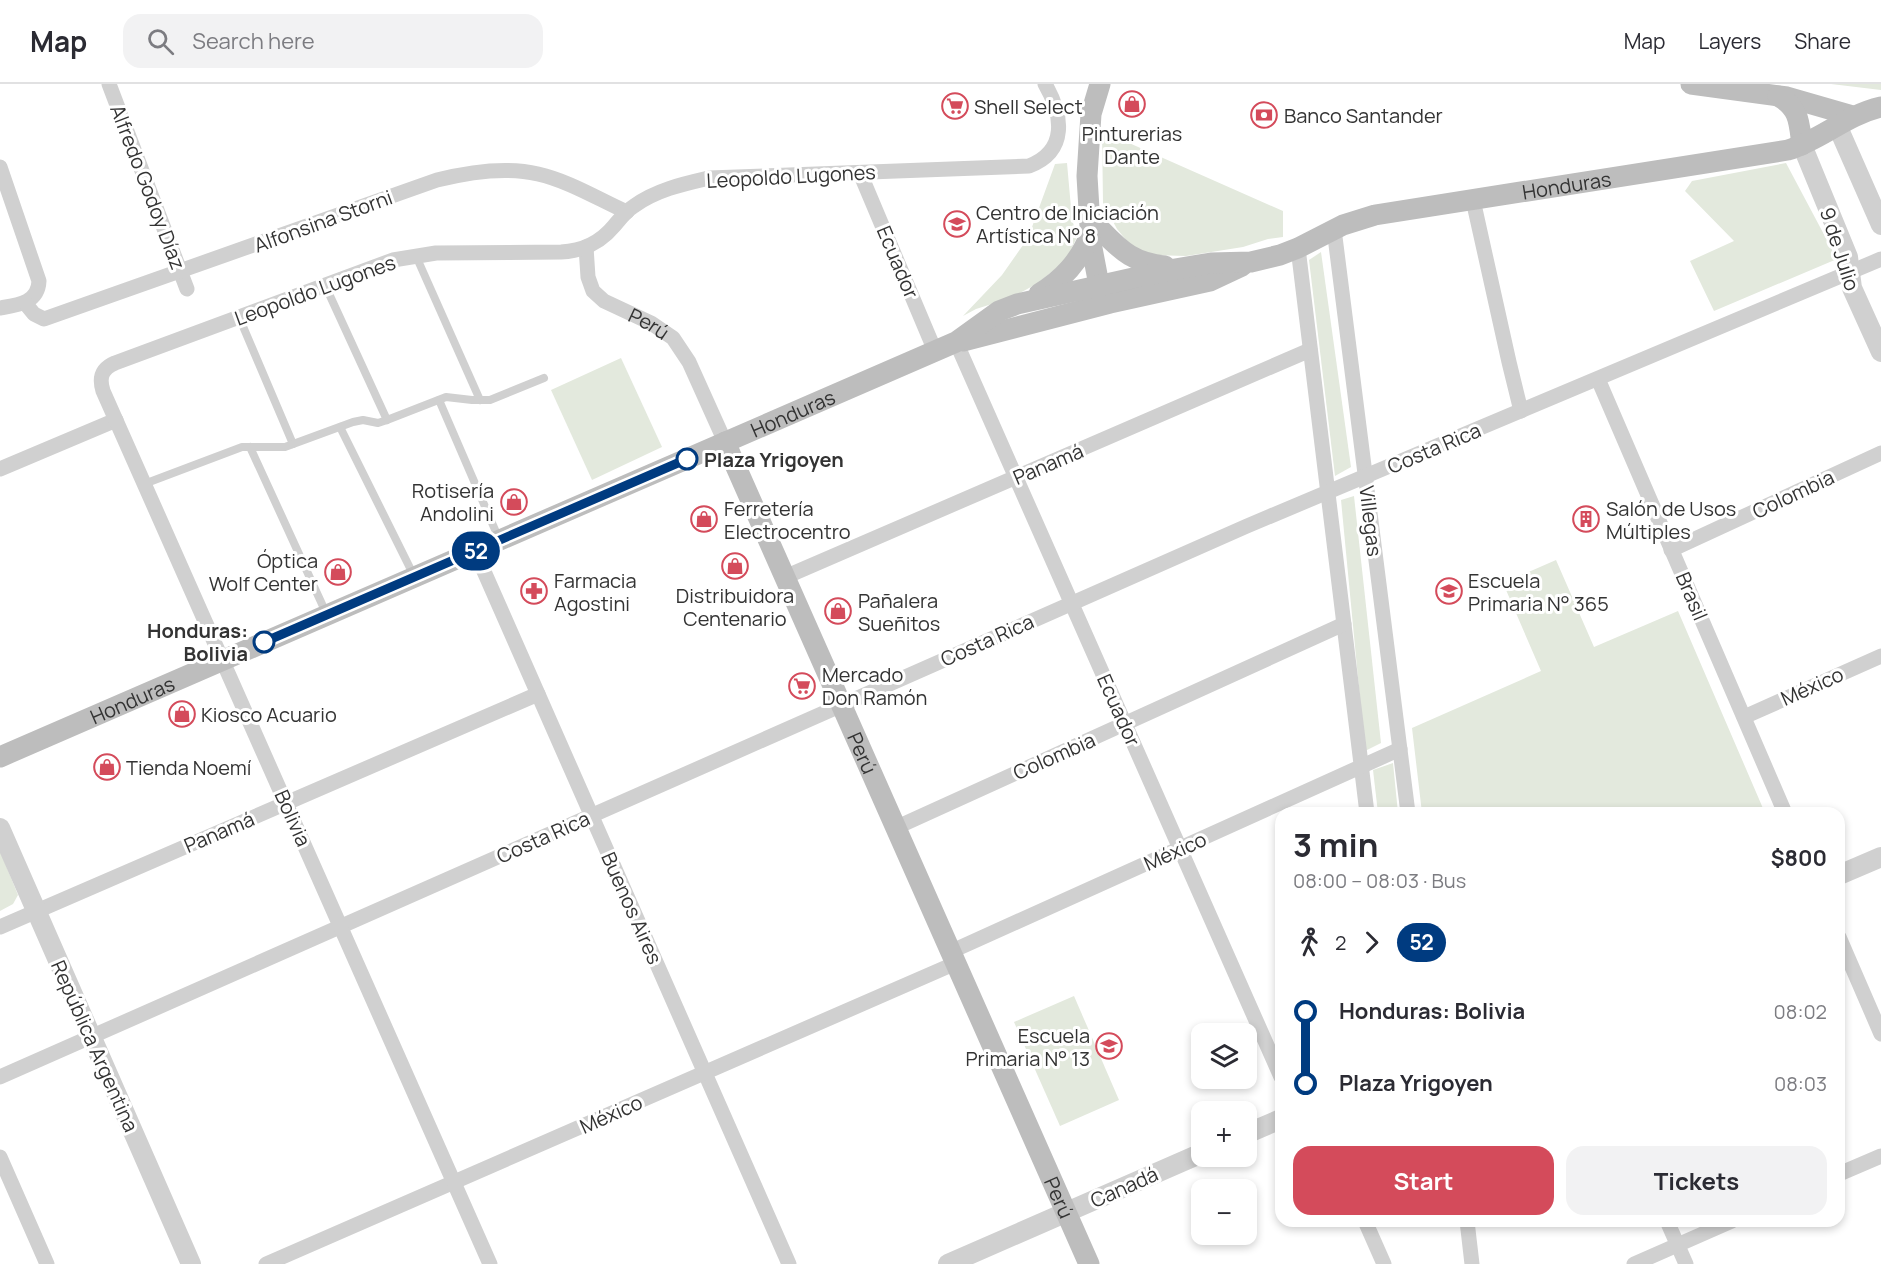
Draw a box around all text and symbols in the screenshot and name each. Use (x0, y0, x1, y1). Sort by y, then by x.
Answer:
search box (123, 14, 543, 68)
text: Map (30, 22, 87, 60)
icon: search (144, 25, 177, 58)
text: Search here (192, 26, 315, 56)
text: Map (1624, 27, 1665, 55)
text: Layers (1698, 27, 1761, 55)
text: Share (1794, 27, 1851, 55)
shop icon: Pinturerias Dante (1117, 89, 1147, 119)
supermarket icon: Shell Select (940, 91, 970, 121)
place label: Shell Select (974, 93, 1083, 120)
bank icon: Banco Santander (1249, 100, 1279, 130)
street label: Alfredo Godoy Díaz (104, 101, 192, 273)
place label: Banco Santander (1284, 102, 1443, 129)
place label: Pinturerias Dante (1082, 120, 1182, 170)
street label: Leopoldo Lugones (706, 158, 876, 194)
street label: Honduras (1520, 165, 1613, 205)
street label: Alfonsina Storni (250, 183, 396, 259)
place label: Centro de Iniciación Artística N° 8 (976, 199, 1159, 249)
street label: 9 de Julio (1814, 204, 1866, 294)
school or university icon: Centro de Iniciación Artística N° 8 (942, 209, 972, 239)
street label: Ecuador (871, 222, 925, 302)
street label: Leopoldo Lugones (231, 248, 399, 332)
street label: Perú (624, 301, 675, 345)
street label: Honduras (746, 383, 839, 443)
street label: Costa Rica (1383, 416, 1485, 480)
street label: Panamá (1009, 437, 1087, 491)
place label: Plaza Yrigoyen (704, 446, 844, 473)
marker: Plaza Yrigoyen (676, 448, 698, 470)
street label: Colombia (1748, 463, 1838, 525)
place label: Rotisería Andolini (412, 477, 494, 527)
street label: Villegas (1353, 484, 1389, 558)
shop icon: Rotisería Andolini (499, 487, 529, 517)
place label: Ferretería Electrocentro (724, 495, 851, 545)
place label: Salón de Usos Múltiples (1606, 495, 1736, 545)
shop icon: Ferretería Electrocentro (689, 504, 719, 534)
building icon: Salón de Usos Múltiples (1571, 504, 1601, 534)
line badge: 52 (449, 532, 503, 570)
text: 52 (464, 537, 488, 565)
place label: Óptica Wolf Center (209, 547, 318, 597)
shop icon: Distribuidora Centenario (720, 551, 750, 581)
shop icon: Óptica Wolf Center (323, 557, 353, 587)
place label: Farmacia Agostini (554, 567, 637, 617)
place label: Escuela Primaria N° 365 (1468, 567, 1609, 617)
street label: Brasil (1670, 568, 1714, 624)
pharmacy icon: Farmacia Agostini (519, 576, 549, 606)
school or university icon: Escuela Primaria N° 365 (1434, 576, 1464, 606)
place label: Distribuidora Centenario (676, 582, 794, 632)
place label: Pañalera Sueñitos (858, 587, 940, 637)
shop icon: Pañalera Sueñitos (823, 596, 853, 626)
street label: Costa Rica (936, 608, 1038, 672)
place label: Honduras: Bolivia (147, 617, 248, 667)
marker: Honduras: Bolivia (253, 631, 275, 653)
street label: México (1776, 660, 1848, 712)
place label: Mercado Don Ramón (822, 661, 927, 711)
street label: Honduras (86, 669, 179, 730)
street label: Ecuador (1091, 670, 1147, 750)
supermarket icon: Mercado Don Ramón (787, 671, 817, 701)
shop icon: Kiosco Acuario (167, 699, 197, 729)
place label: Kiosco Acuario (201, 701, 337, 728)
street label: Colombia (1009, 726, 1099, 786)
street label: Perú (842, 728, 884, 778)
shop icon: Tienda Noemí (92, 752, 122, 782)
place label: Tienda Noemí (126, 754, 252, 781)
street label: Bolivia (269, 785, 317, 851)
street label: Panamá (180, 805, 258, 859)
street label: Costa Rica (492, 805, 594, 869)
text: 3 min (1293, 822, 1378, 867)
street label: México (1139, 825, 1211, 877)
text: $800 (1771, 843, 1827, 873)
street label: Buenos Aires (595, 848, 669, 968)
text: 08:00 – 08:03 · Bus (1293, 867, 1466, 894)
icon: walk (1293, 926, 1326, 959)
icon: forward (1355, 926, 1388, 959)
text: 52 (1409, 928, 1434, 956)
text: 2 (1335, 929, 1346, 956)
street label: República Argentina (45, 956, 145, 1136)
text: Honduras: Bolivia (1339, 996, 1525, 1026)
text: 08:02 (1774, 998, 1827, 1025)
place label: Escuela Primaria N° 13 (965, 1022, 1090, 1072)
map controls (1191, 1023, 1257, 1245)
button: layers (1191, 1023, 1257, 1089)
school or university icon: Escuela Primaria N° 13 (1094, 1031, 1124, 1061)
text: Plaza Yrigoyen (1339, 1068, 1493, 1098)
text: 08:03 (1774, 1070, 1827, 1097)
street label: México (575, 1088, 647, 1140)
button: + (1191, 1101, 1257, 1167)
button: Start (1293, 1146, 1554, 1215)
button: Tickets (1566, 1146, 1827, 1215)
street label: Canadá (1086, 1160, 1162, 1214)
street label: Perú (1038, 1172, 1080, 1222)
button: − (1191, 1179, 1257, 1245)

